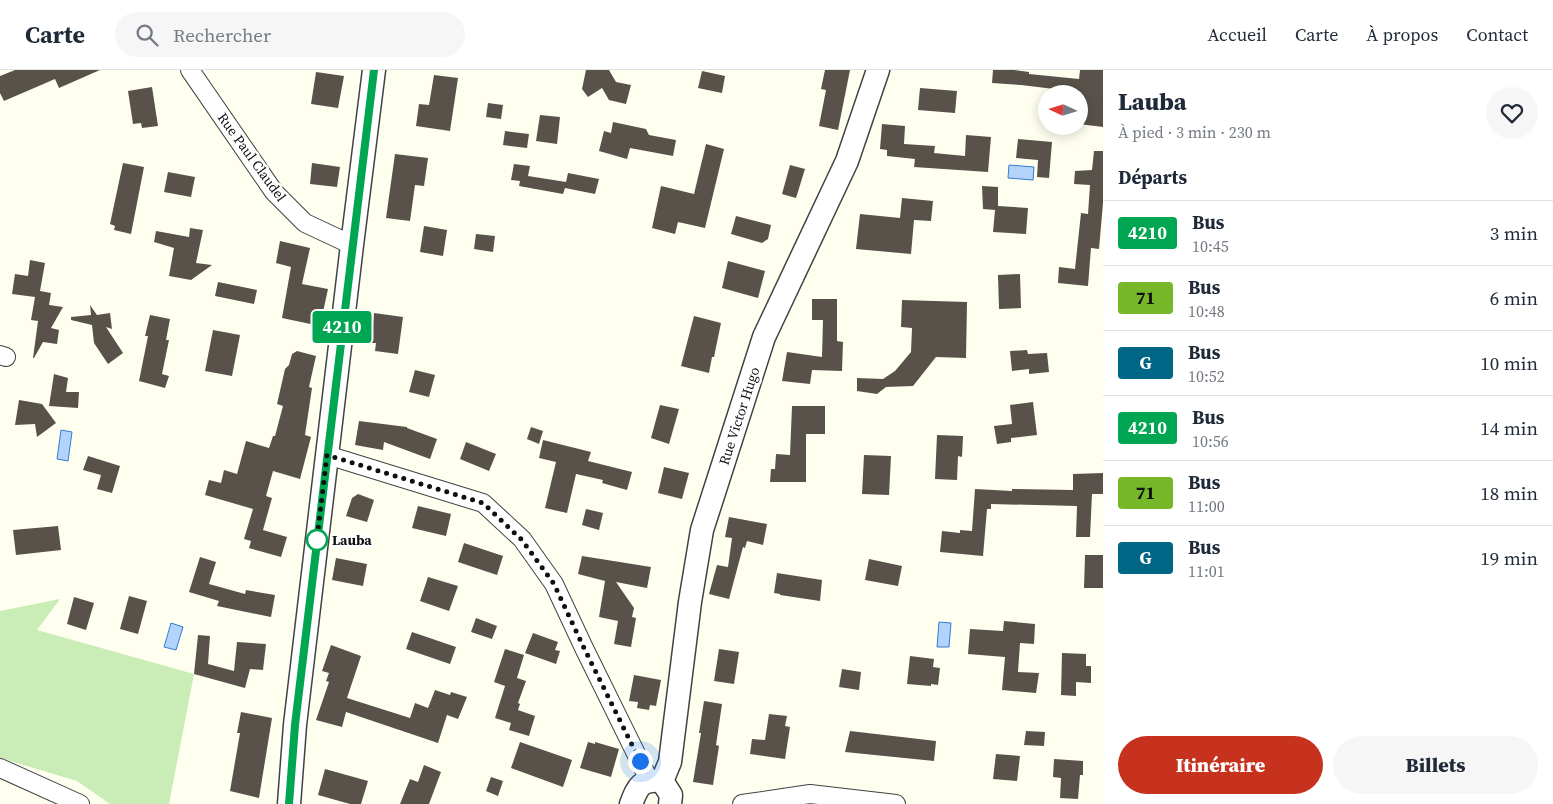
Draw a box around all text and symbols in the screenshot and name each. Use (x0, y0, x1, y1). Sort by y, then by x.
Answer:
search box (115, 12, 465, 57)
text: Carte (25, 18, 85, 51)
icon: search (133, 21, 161, 49)
text: Rechercher (173, 22, 271, 48)
text: Accueil (1208, 22, 1267, 47)
text: Carte (1295, 22, 1338, 47)
text: À propos (1366, 22, 1438, 47)
text: Contact (1466, 22, 1528, 47)
north arrow (1038, 85, 1088, 135)
map controls (1038, 85, 1088, 135)
text: Lauba (1118, 85, 1187, 118)
button: heart (1486, 87, 1538, 139)
street label: Rue Paul Claudel (213, 108, 291, 206)
text: À pied · 3 min · 230 m (1118, 121, 1271, 143)
text: Départs (1118, 164, 1187, 190)
text: Bus (1192, 209, 1224, 235)
text: 4210 (1128, 220, 1167, 245)
text: 3 min (1490, 220, 1538, 246)
text: 10:45 (1192, 235, 1229, 257)
text: Bus (1188, 274, 1220, 300)
text: 71 (1136, 285, 1155, 310)
text: 6 min (1490, 285, 1538, 311)
text: 10:48 (1188, 300, 1225, 322)
line badge: 4210 (307, 311, 377, 343)
text: 4210 (322, 314, 362, 339)
text: Bus (1188, 339, 1220, 365)
text: G (1139, 350, 1152, 375)
text: 10 min (1480, 350, 1538, 376)
street label: Rue Victor Hugo (714, 364, 764, 468)
text: 10:52 (1188, 365, 1225, 387)
text: Bus (1192, 404, 1224, 430)
text: 4210 (1128, 415, 1167, 440)
text: 14 min (1480, 415, 1538, 441)
text: 10:56 (1192, 430, 1229, 452)
text: Bus (1188, 469, 1220, 495)
text: 71 (1136, 480, 1155, 505)
text: 18 min (1480, 480, 1538, 506)
text: 11:00 (1188, 495, 1225, 517)
marker: Lauba (306, 529, 328, 551)
place label: Lauba (332, 530, 372, 550)
text: Bus (1188, 534, 1220, 560)
text: G (1139, 545, 1152, 570)
text: 19 min (1480, 545, 1538, 571)
text: 11:01 (1188, 560, 1225, 582)
button: Itinéraire (1118, 736, 1323, 794)
button: Billets (1333, 736, 1538, 794)
your location (628, 749, 653, 774)

